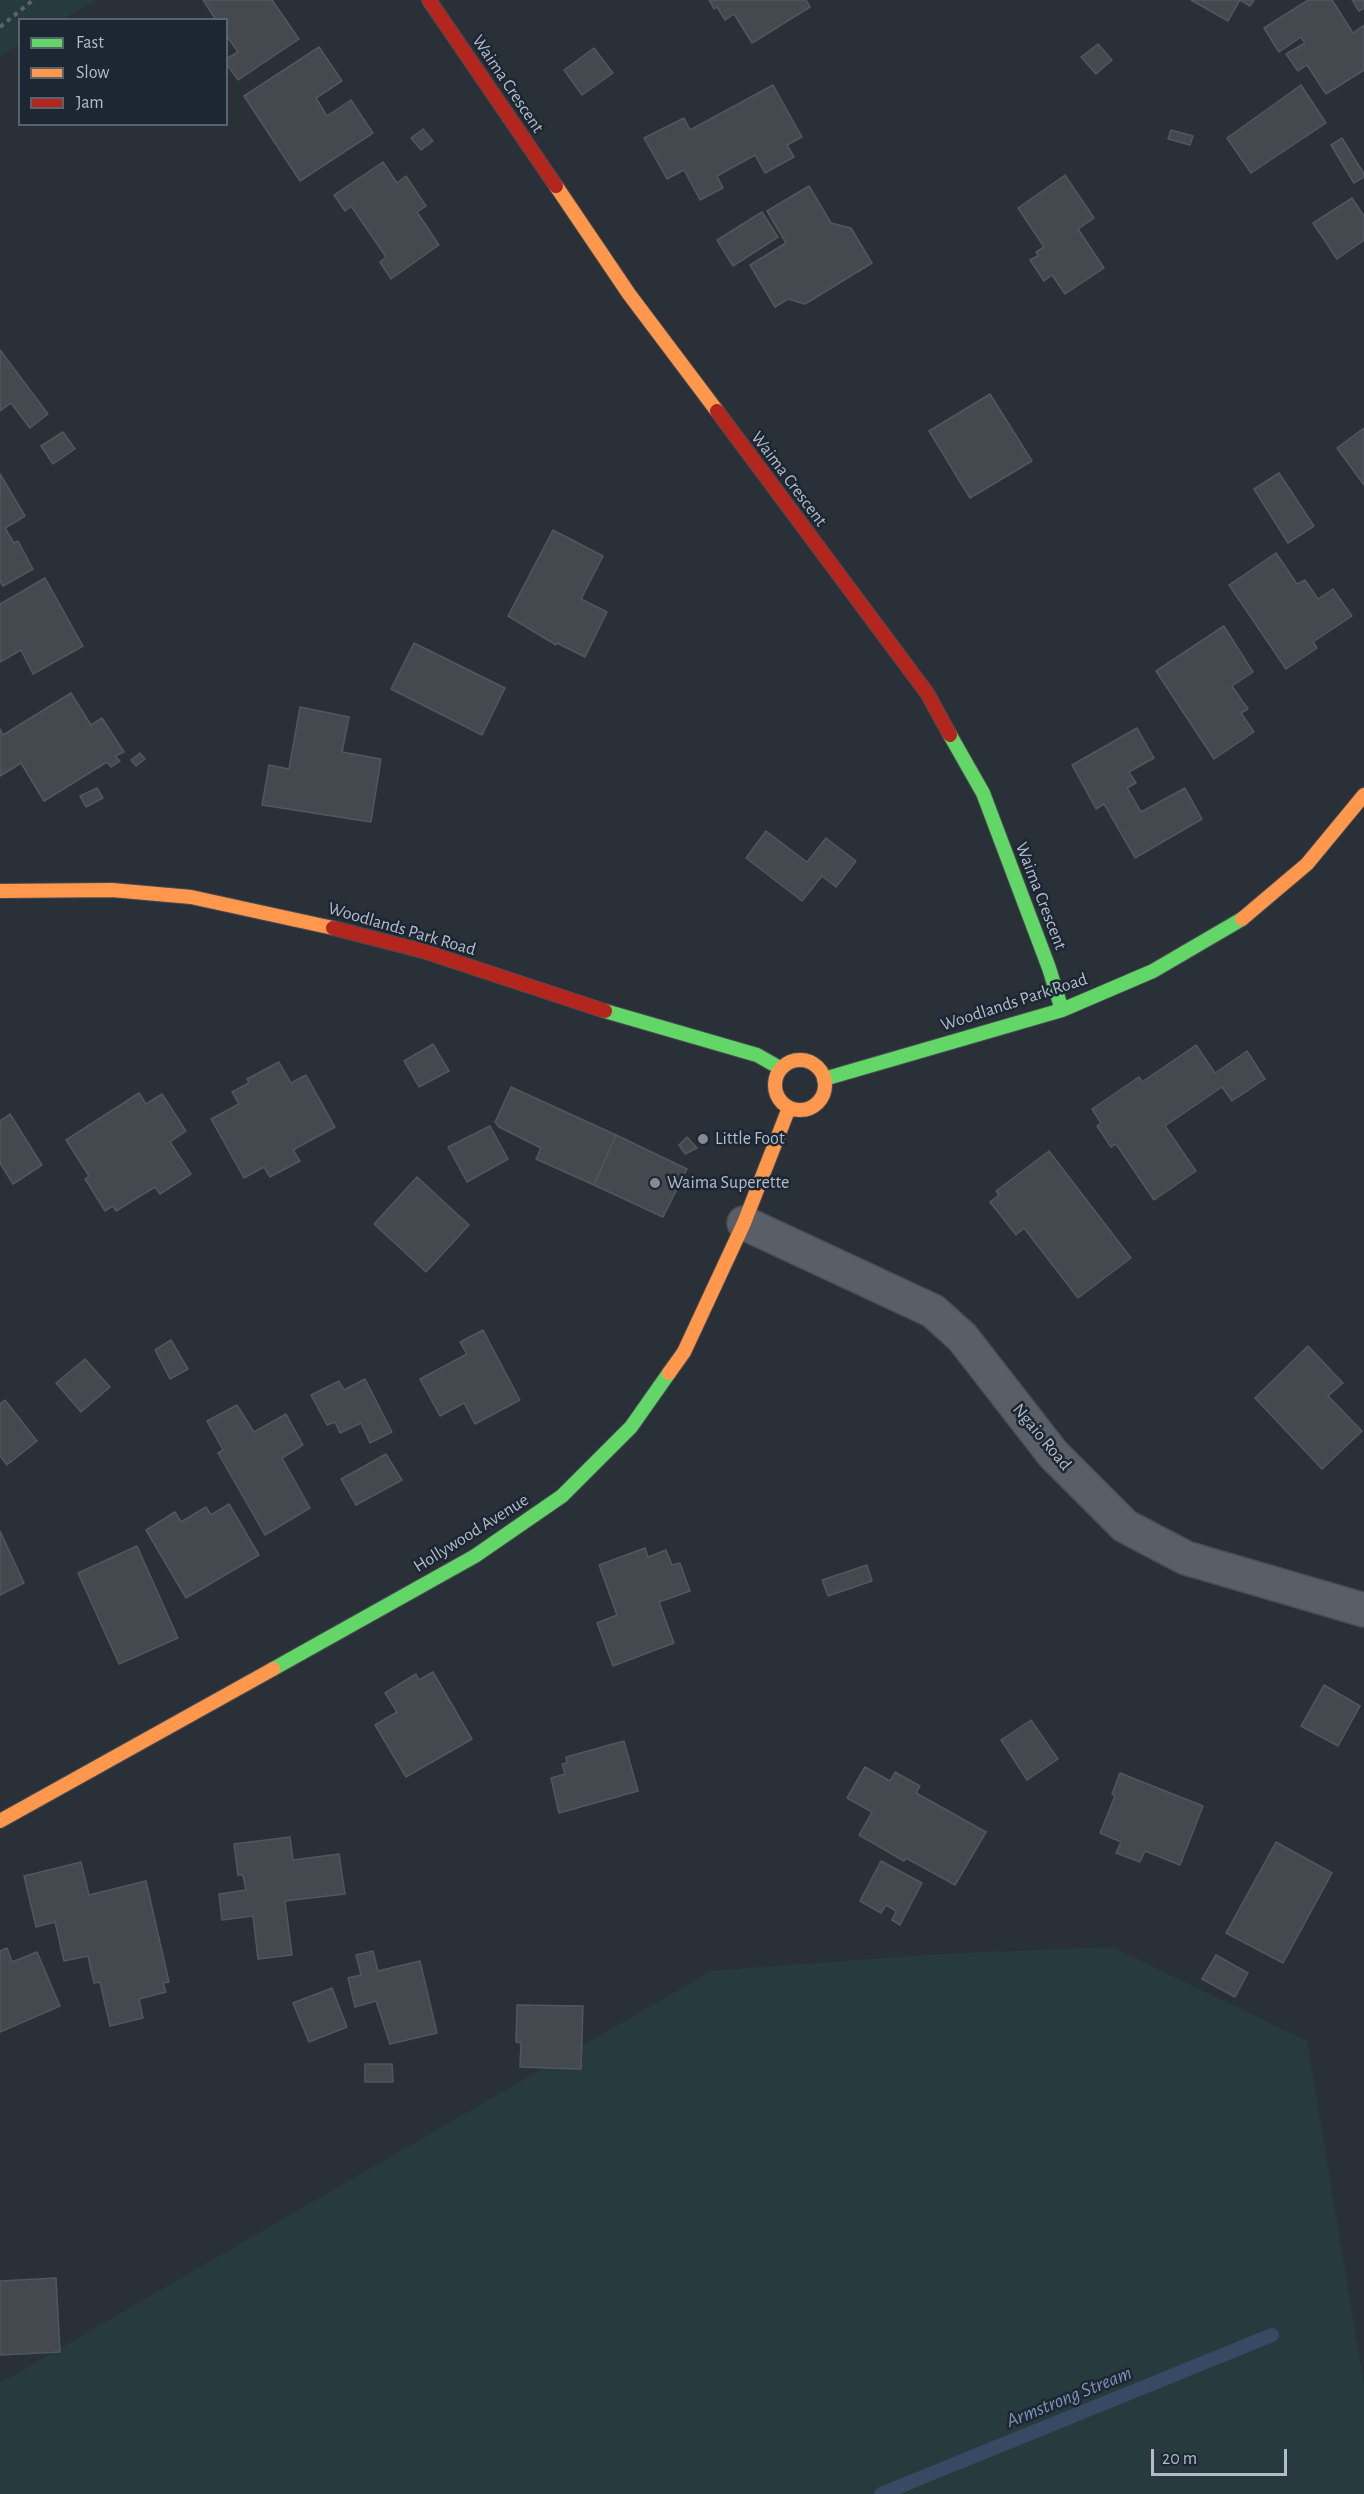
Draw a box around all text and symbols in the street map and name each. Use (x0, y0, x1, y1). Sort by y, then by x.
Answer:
legend (18, 18, 228, 126)
street label: Waima Crescent (467, 31, 549, 137)
text: Fast (76, 34, 104, 52)
text: Slow (76, 64, 109, 82)
text: Jam (76, 94, 104, 112)
street label: Waima Crescent (746, 427, 832, 531)
street label: Waima Crescent (1011, 839, 1071, 953)
street label: Woodlands Park Road (326, 898, 478, 960)
street label: Woodlands Park Road (938, 968, 1090, 1036)
place label: Little Foot (715, 1128, 785, 1150)
marker: Little Foot (696, 1132, 710, 1146)
place label: Waima Superette (667, 1172, 789, 1194)
marker: Waima Superette (648, 1176, 662, 1190)
street label: Ngaio Road (1008, 1399, 1076, 1475)
street label: Hollywood Avenue (409, 1489, 533, 1577)
water label: Armstrong Stream (1003, 2361, 1135, 2433)
scale bar (1154, 2437, 1290, 2475)
text: 20 m (1162, 2450, 1197, 2468)

